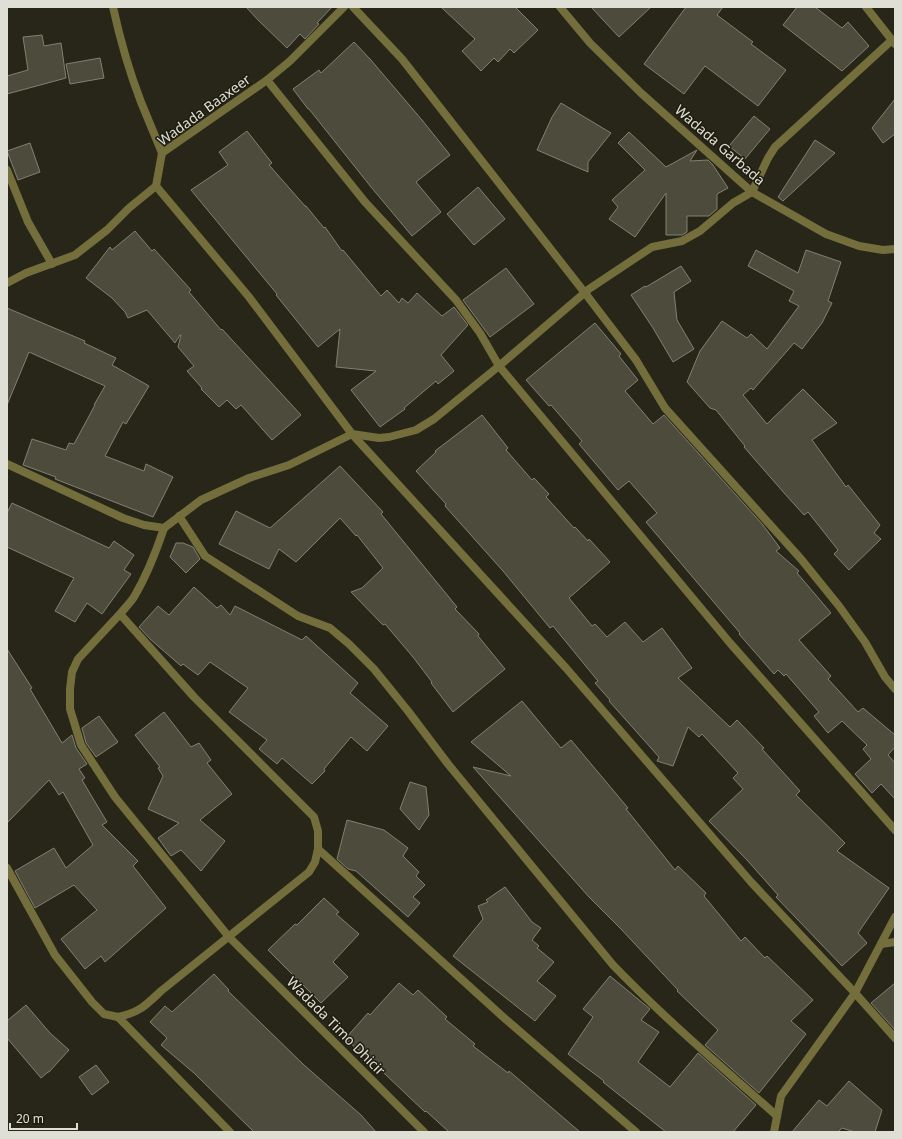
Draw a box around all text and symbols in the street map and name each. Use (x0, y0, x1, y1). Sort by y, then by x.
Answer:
street label: Wadada Baaxeer (153, 69, 254, 150)
street label: Wadada Garbada (671, 100, 770, 189)
street label: Wadada Timo Dhicir (283, 972, 390, 1079)
scale bar (10, 1105, 77, 1131)
text: 20 m (16, 1110, 44, 1127)

